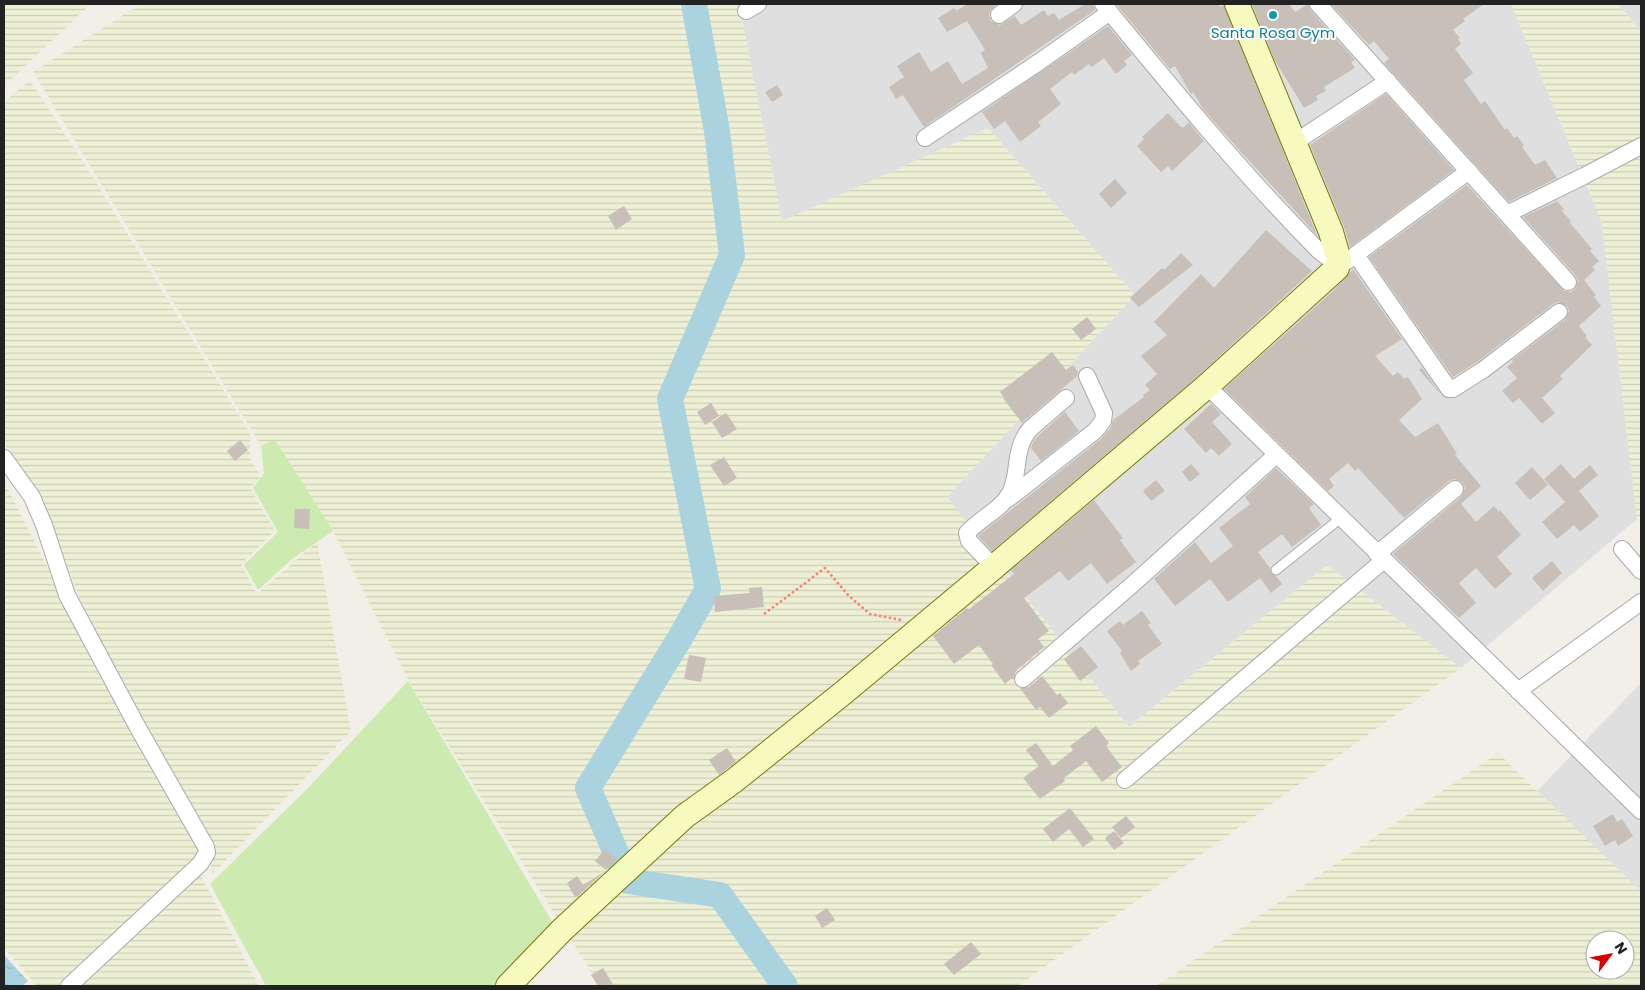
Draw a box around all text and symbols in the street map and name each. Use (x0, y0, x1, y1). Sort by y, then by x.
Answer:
marker: Santa Rosa Gym (1267, 9, 1279, 21)
place label: Santa Rosa Gym (1211, 22, 1335, 43)
north arrow (1585, 930, 1635, 980)
text: N (1610, 938, 1632, 958)

